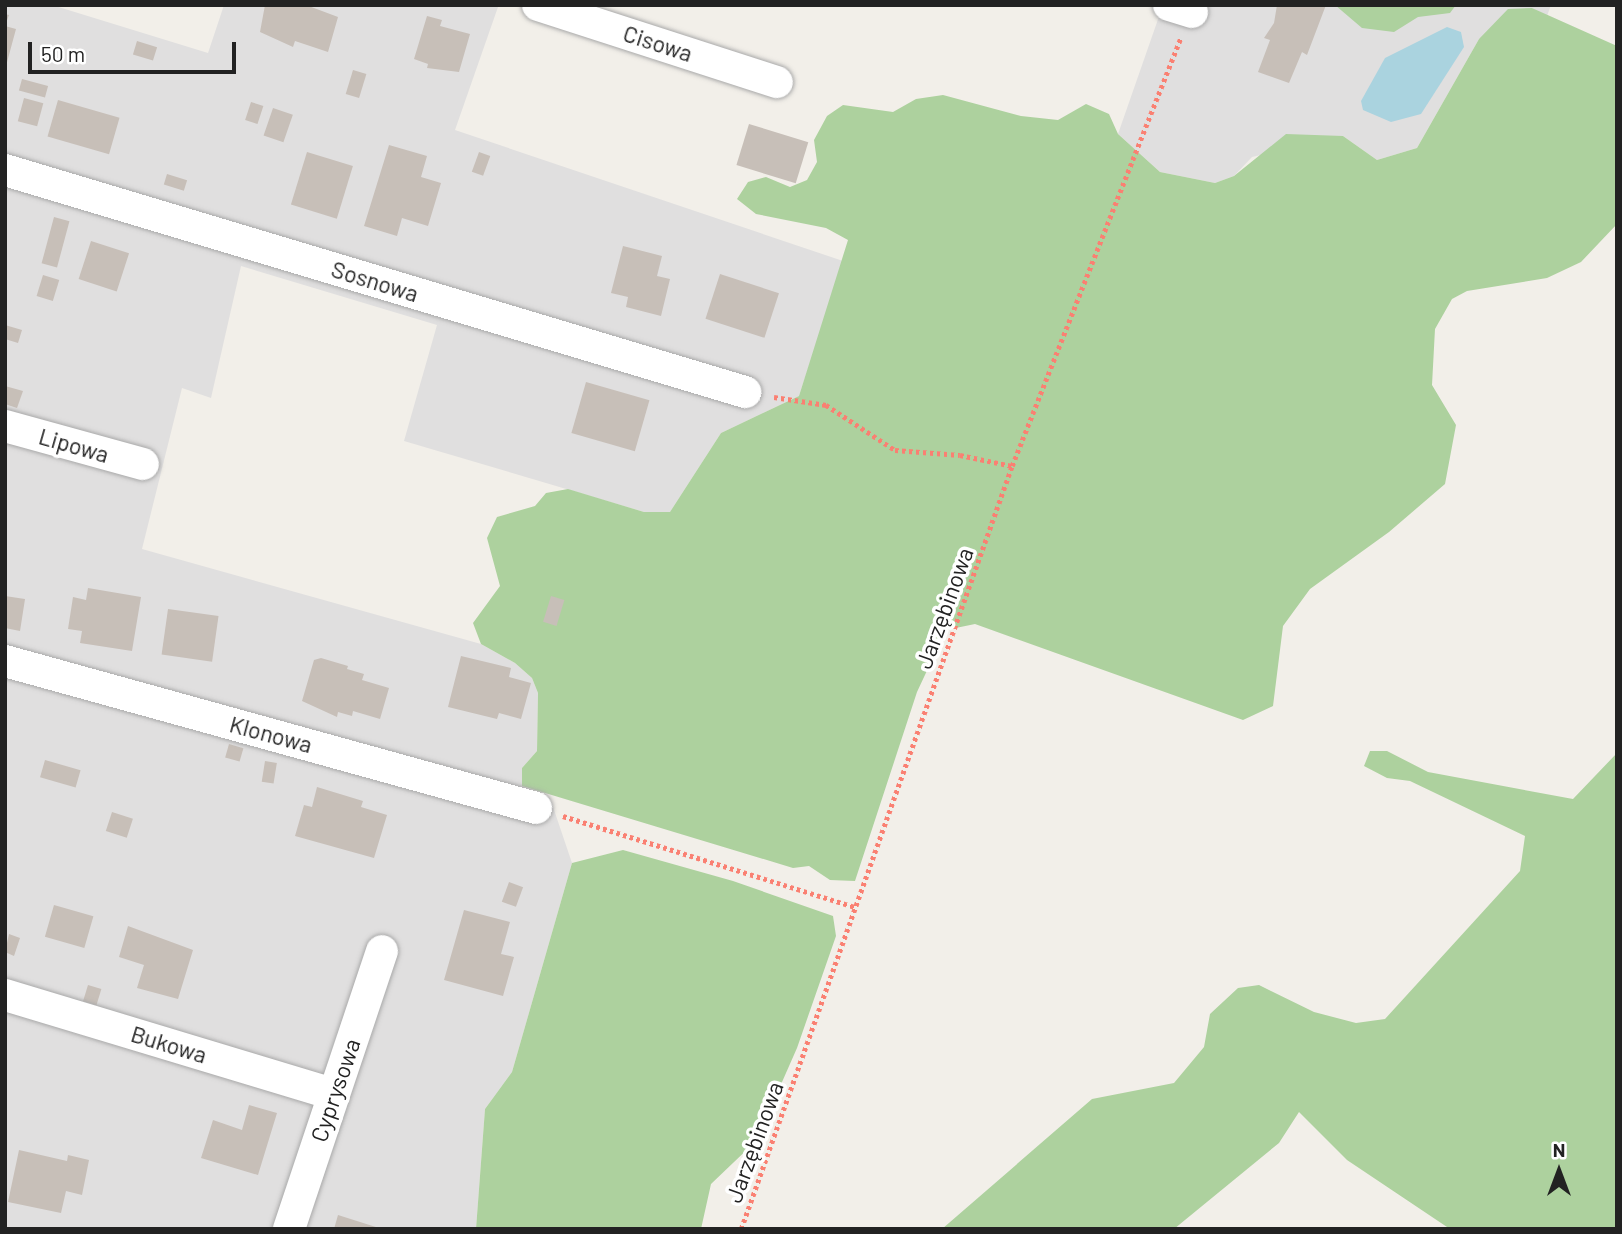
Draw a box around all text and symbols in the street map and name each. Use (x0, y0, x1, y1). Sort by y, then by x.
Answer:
street label: Cisowa (620, 19, 696, 67)
scale bar (32, 28, 240, 72)
text: 50 m (41, 41, 85, 66)
street label: Sosnowa (328, 255, 422, 307)
street label: Lipowa (36, 422, 112, 468)
street label: Jarzębinowa (909, 544, 979, 672)
street label: Klonowa (227, 710, 315, 758)
street label: Bukowa (128, 1019, 210, 1069)
street label: Cyprysowa (304, 1035, 366, 1145)
street label: Jarzębinowa (719, 1078, 789, 1206)
north arrow (1524, 1136, 1594, 1206)
text: N (1553, 1138, 1565, 1161)

